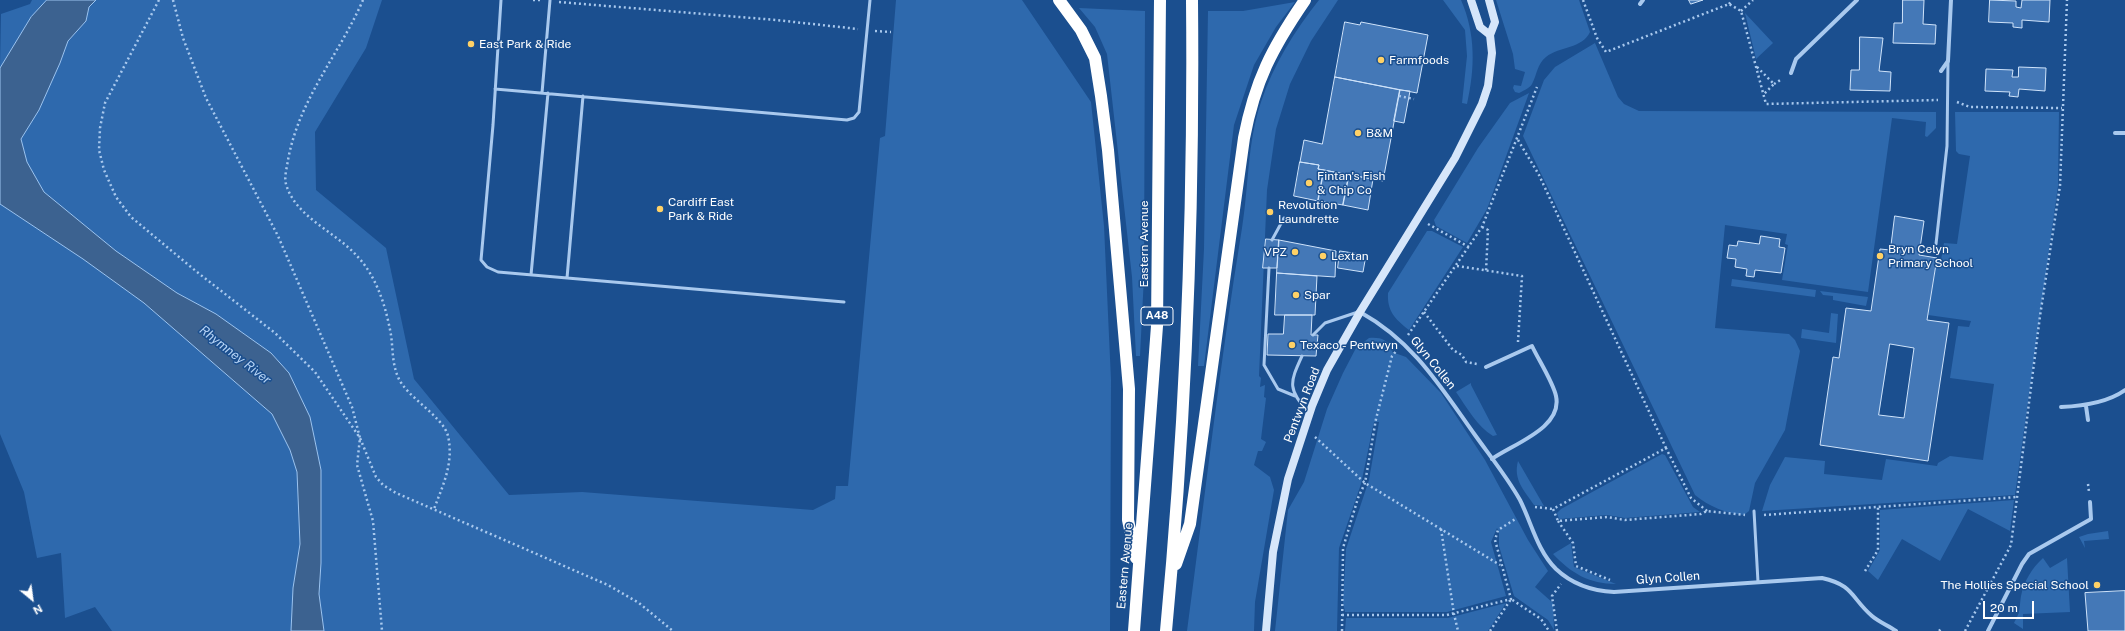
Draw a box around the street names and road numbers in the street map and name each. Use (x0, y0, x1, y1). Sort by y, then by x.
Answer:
street label: Eastern Avenue (1137, 201, 1151, 287)
road number: A48 (1141, 307, 1173, 325)
street label: Glyn Collen (1407, 334, 1459, 392)
street label: Pentwyn Road (1281, 365, 1323, 445)
street label: Eastern Avenue (1114, 522, 1136, 610)
street label: Glyn Collen (1636, 569, 1700, 587)

